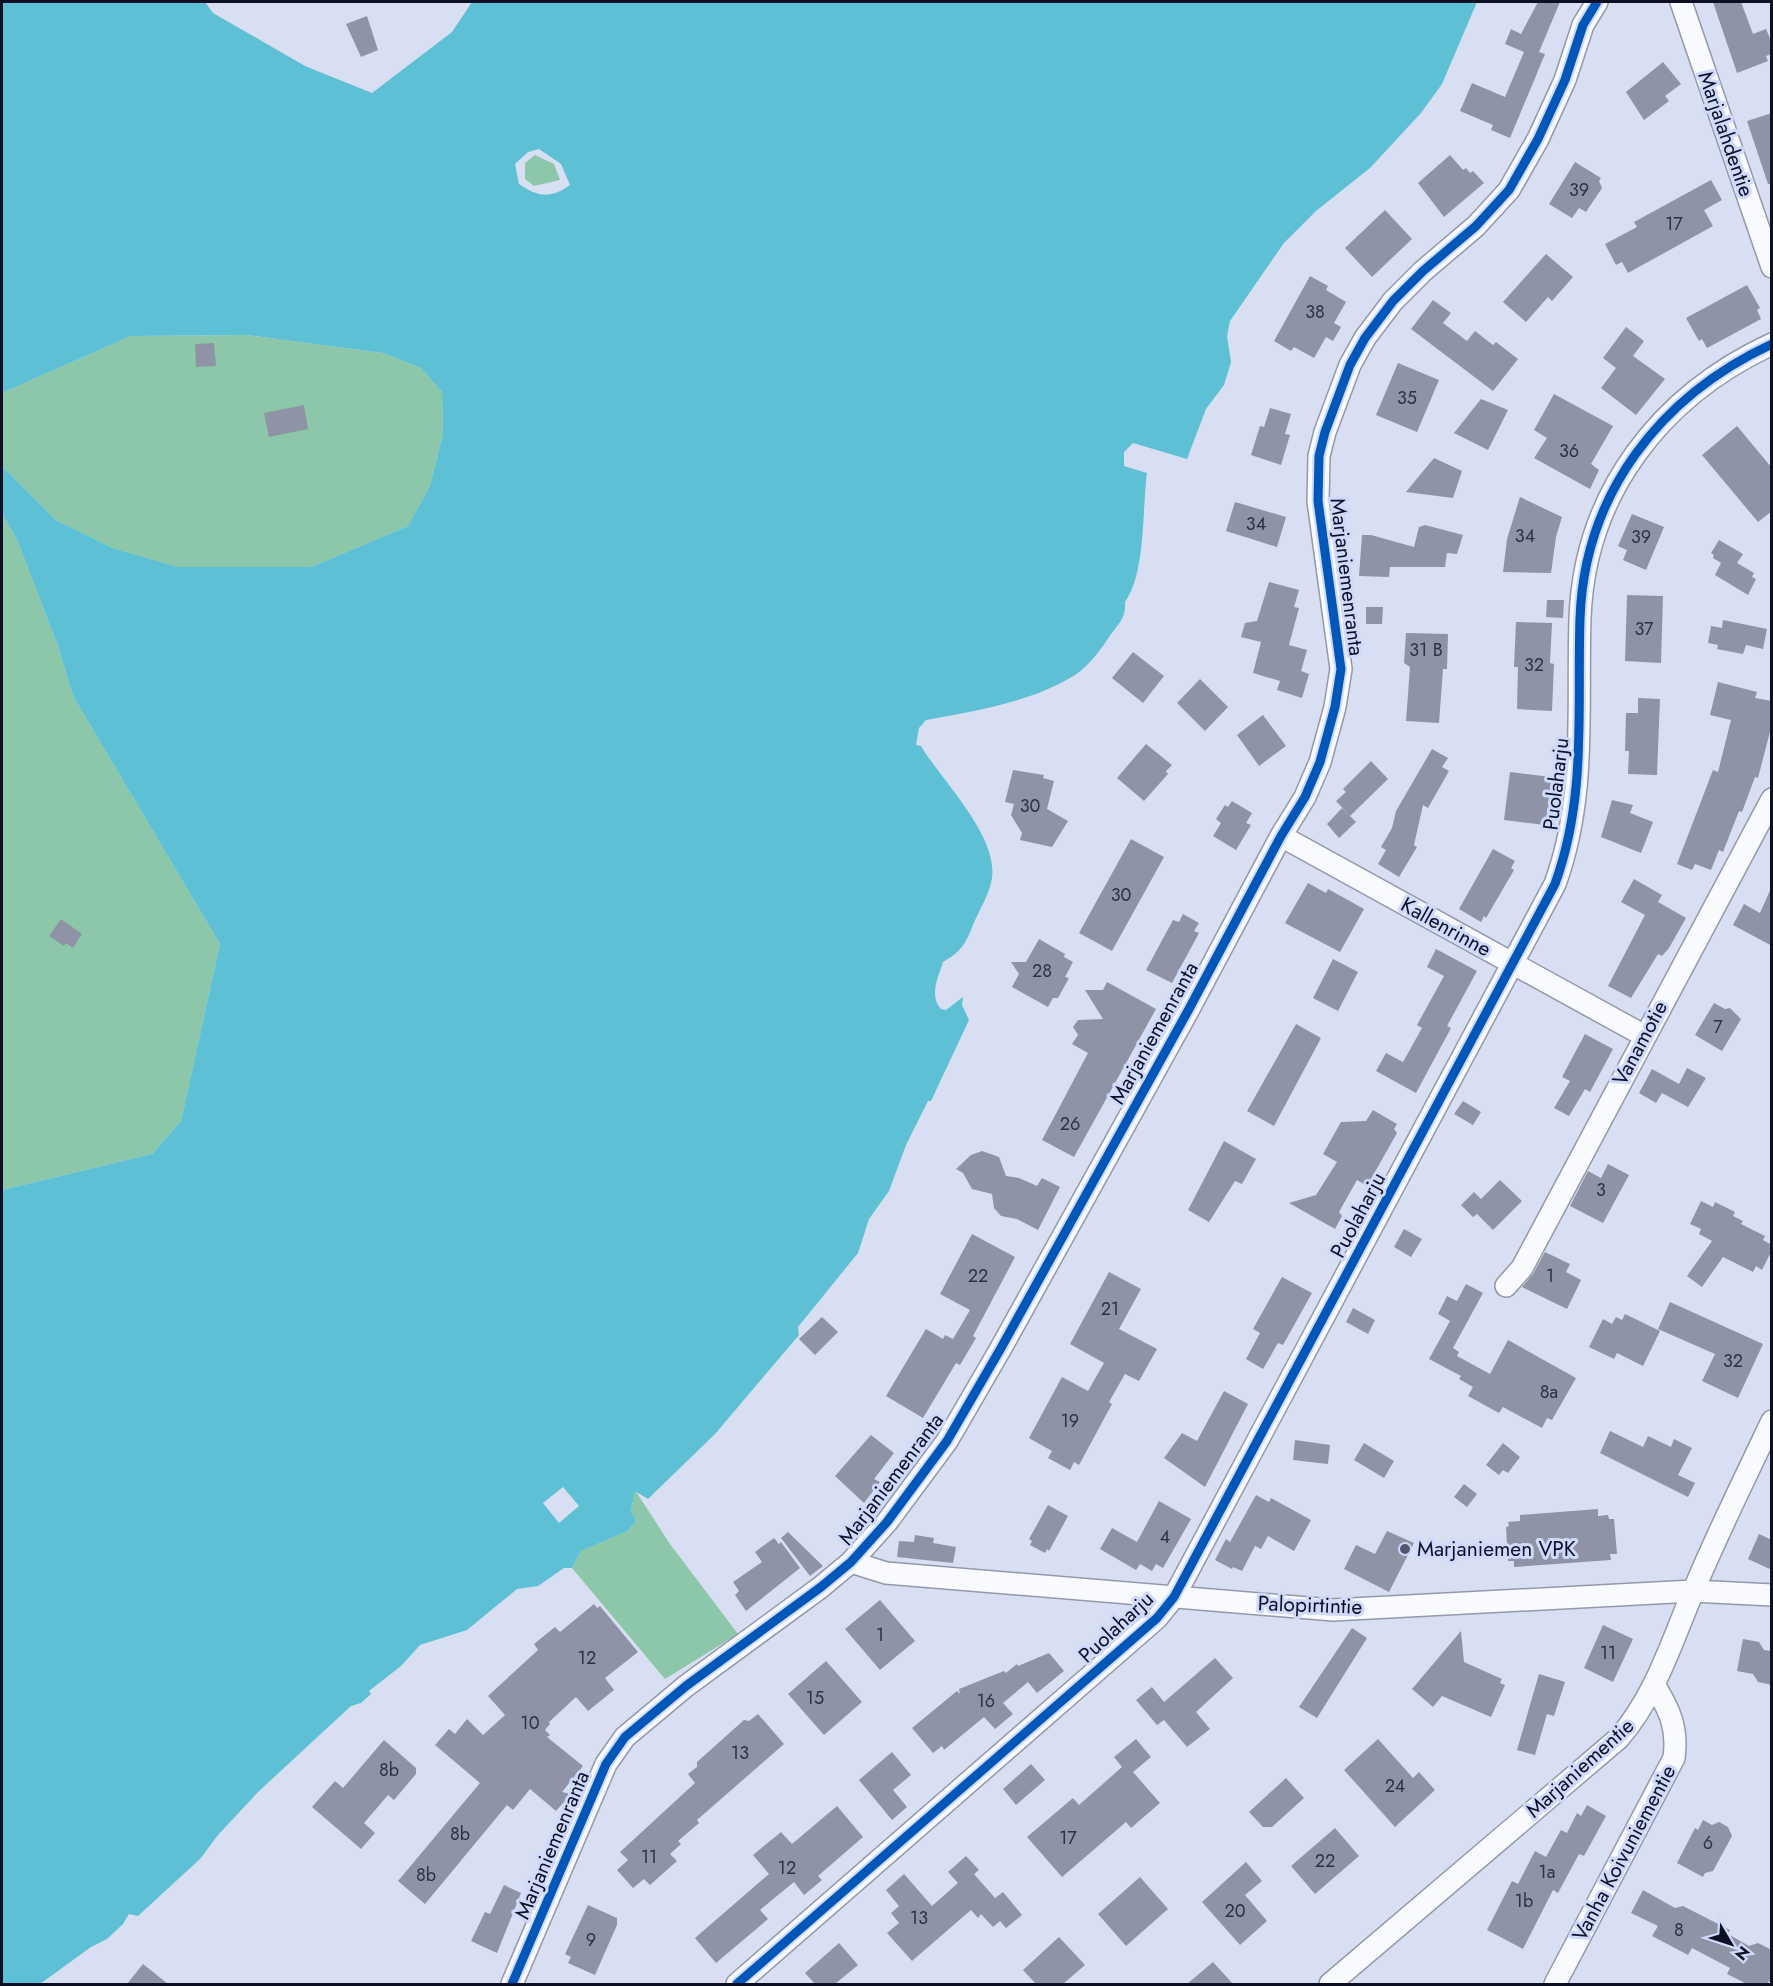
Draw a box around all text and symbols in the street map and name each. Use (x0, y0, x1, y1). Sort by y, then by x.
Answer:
street label: Marjalahdentie (1691, 67, 1762, 201)
house number: 39 (1569, 177, 1589, 203)
house number: 17 (1665, 211, 1683, 237)
house number: 38 (1305, 299, 1325, 325)
house number: 35 (1397, 385, 1417, 411)
house number: 36 (1559, 438, 1579, 464)
street label: Marjaniemenranta (1322, 496, 1372, 658)
house number: 34 (1246, 511, 1266, 537)
house number: 34 (1515, 523, 1535, 549)
house number: 39 (1631, 524, 1651, 550)
house number: 37 (1634, 616, 1654, 642)
house number: 31 B (1409, 637, 1443, 663)
house number: 32 (1524, 652, 1544, 678)
street label: Puolaharju (1535, 736, 1577, 832)
house number: 30 (1020, 793, 1041, 819)
house number: 30 (1111, 882, 1132, 908)
street label: Kallenrinne (1395, 890, 1497, 964)
street label: Marjaniemenranta (1102, 956, 1206, 1110)
house number: 28 (1032, 958, 1052, 984)
street label: Vanamotie (1605, 995, 1675, 1091)
house number: 7 (1713, 1014, 1723, 1040)
house number: 26 (1060, 1111, 1080, 1137)
street label: Puolaharju (1323, 1167, 1393, 1263)
house number: 3 (1596, 1177, 1606, 1203)
house number: 22 (968, 1263, 988, 1289)
house number: 1 (1546, 1263, 1554, 1289)
house number: 21 (1101, 1296, 1119, 1322)
house number: 32 (1723, 1348, 1743, 1374)
house number: 8a (1540, 1379, 1558, 1405)
street label: Marjaniemenranta (831, 1407, 951, 1551)
house number: 19 (1061, 1408, 1079, 1434)
house number: 4 (1160, 1524, 1170, 1550)
place label: Marjaniemen VPK (1417, 1534, 1576, 1564)
marker: Marjaniemen VPK (1398, 1542, 1412, 1556)
street label: Puolaharju (1072, 1584, 1160, 1670)
street label: Palopirtintie (1257, 1588, 1363, 1622)
house number: 1 (876, 1622, 884, 1648)
house number: 11 (1600, 1640, 1616, 1666)
house number: 12 (578, 1645, 596, 1671)
house number: 15 (806, 1685, 824, 1711)
house number: 16 (977, 1688, 995, 1714)
house number: 10 (521, 1710, 540, 1736)
street label: Marjaniementie (1519, 1711, 1641, 1825)
house number: 13 (731, 1740, 749, 1766)
house number: 8b (379, 1757, 399, 1783)
street label: Vanha Koivuniementie (1565, 1759, 1683, 1946)
street label: Marjaniemenranta (507, 1766, 597, 1924)
house number: 24 (1385, 1773, 1405, 1799)
house number: 8b (450, 1821, 470, 1847)
house number: 17 (1059, 1825, 1077, 1851)
house number: 6 (1703, 1830, 1713, 1856)
house number: 11 (641, 1844, 657, 1870)
house number: 22 (1315, 1848, 1335, 1874)
house number: 12 (778, 1855, 796, 1881)
house number: 1a (1539, 1859, 1555, 1885)
house number: 8b (416, 1862, 436, 1888)
house number: 1b (1515, 1888, 1533, 1914)
house number: 20 (1224, 1898, 1246, 1924)
house number: 13 (910, 1905, 928, 1931)
north arrow (1701, 1914, 1761, 1974)
house number: 8 (1674, 1917, 1684, 1943)
house number: 9 (586, 1927, 596, 1953)
text: N (1729, 1941, 1755, 1965)

